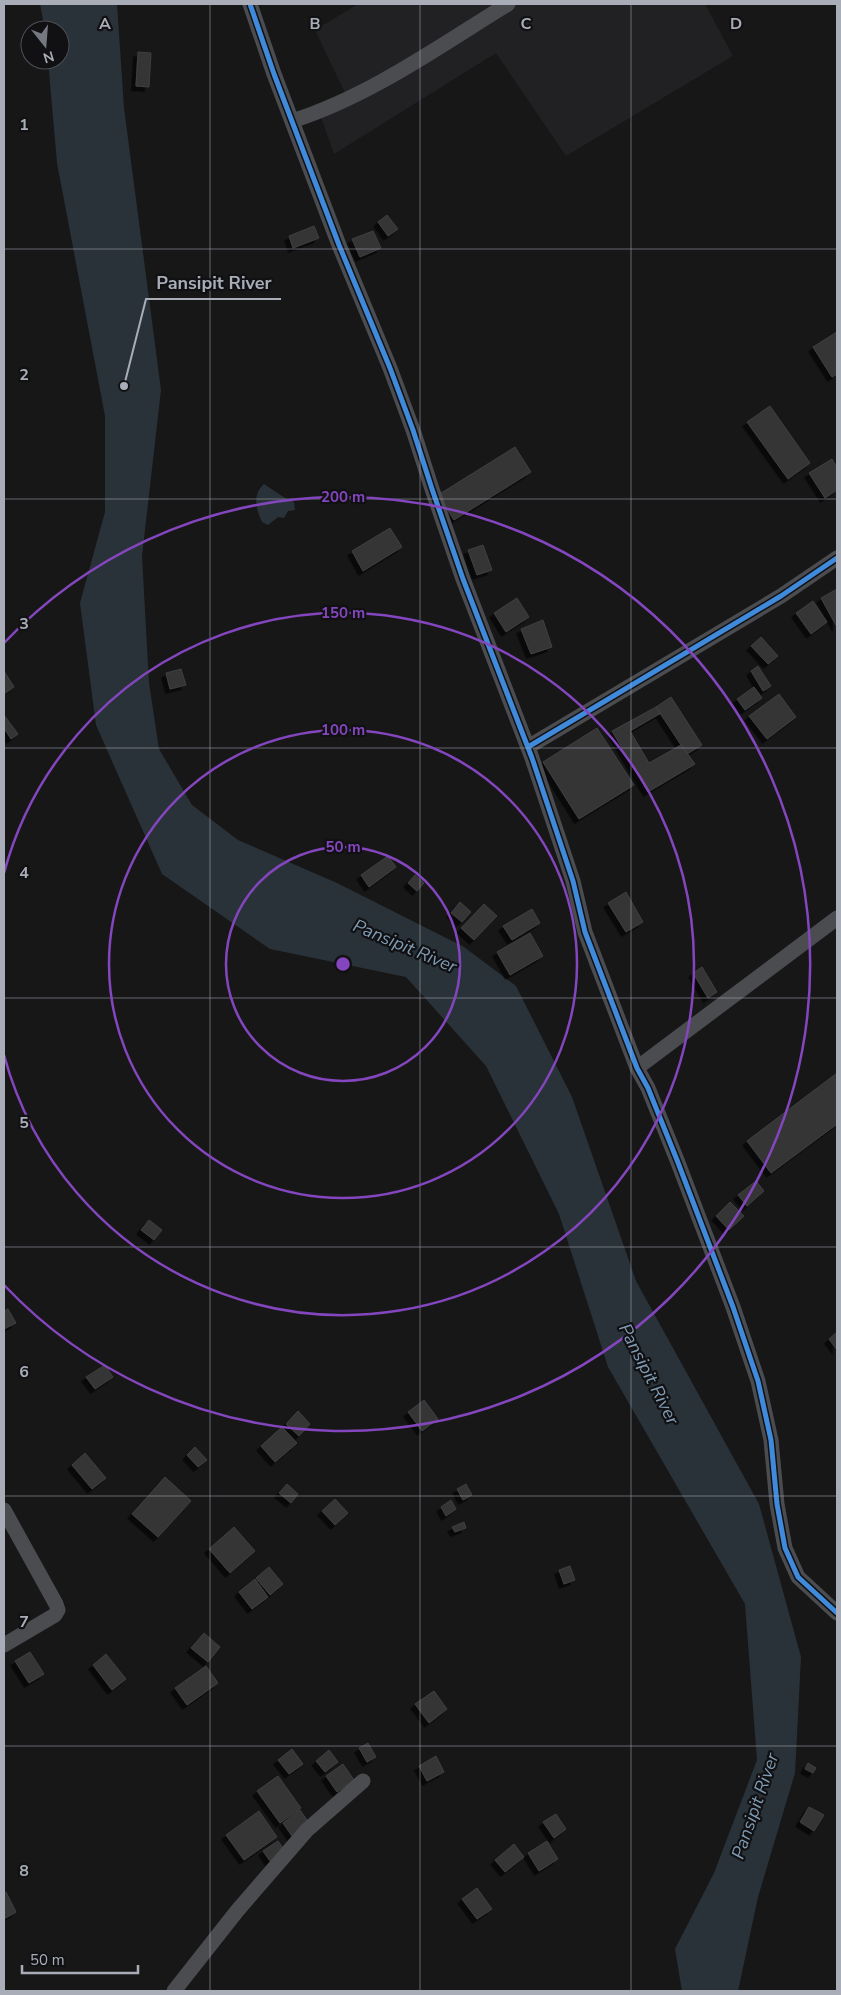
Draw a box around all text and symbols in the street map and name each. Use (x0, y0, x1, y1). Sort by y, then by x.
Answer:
text: A (99, 13, 111, 35)
text: B (309, 13, 321, 35)
text: C (521, 13, 532, 35)
text: D (730, 13, 742, 35)
north arrow (20, 20, 70, 70)
text: N (41, 46, 56, 68)
text: 1 (19, 114, 29, 136)
callout: Pansipit River (146, 266, 281, 299)
text: Pansipit River (156, 271, 272, 295)
text: 2 (19, 364, 29, 386)
text: 200 m (321, 487, 365, 507)
text: 150 m (321, 603, 365, 623)
text: 3 (19, 613, 29, 635)
text: 100 m (321, 720, 365, 740)
text: 50 m (325, 837, 361, 857)
text: 4 (19, 862, 29, 884)
water label: Pansipit River (349, 913, 461, 979)
centre of rings (334, 955, 352, 973)
text: 5 (19, 1112, 29, 1134)
water label: Pansipit River (613, 1319, 685, 1429)
text: 6 (19, 1361, 29, 1383)
text: 7 (19, 1611, 29, 1633)
water label: Pansipit River (726, 1749, 785, 1862)
text: 8 (19, 1860, 29, 1882)
scale bar (22, 1942, 139, 1974)
text: 50 m (30, 1950, 65, 1970)

